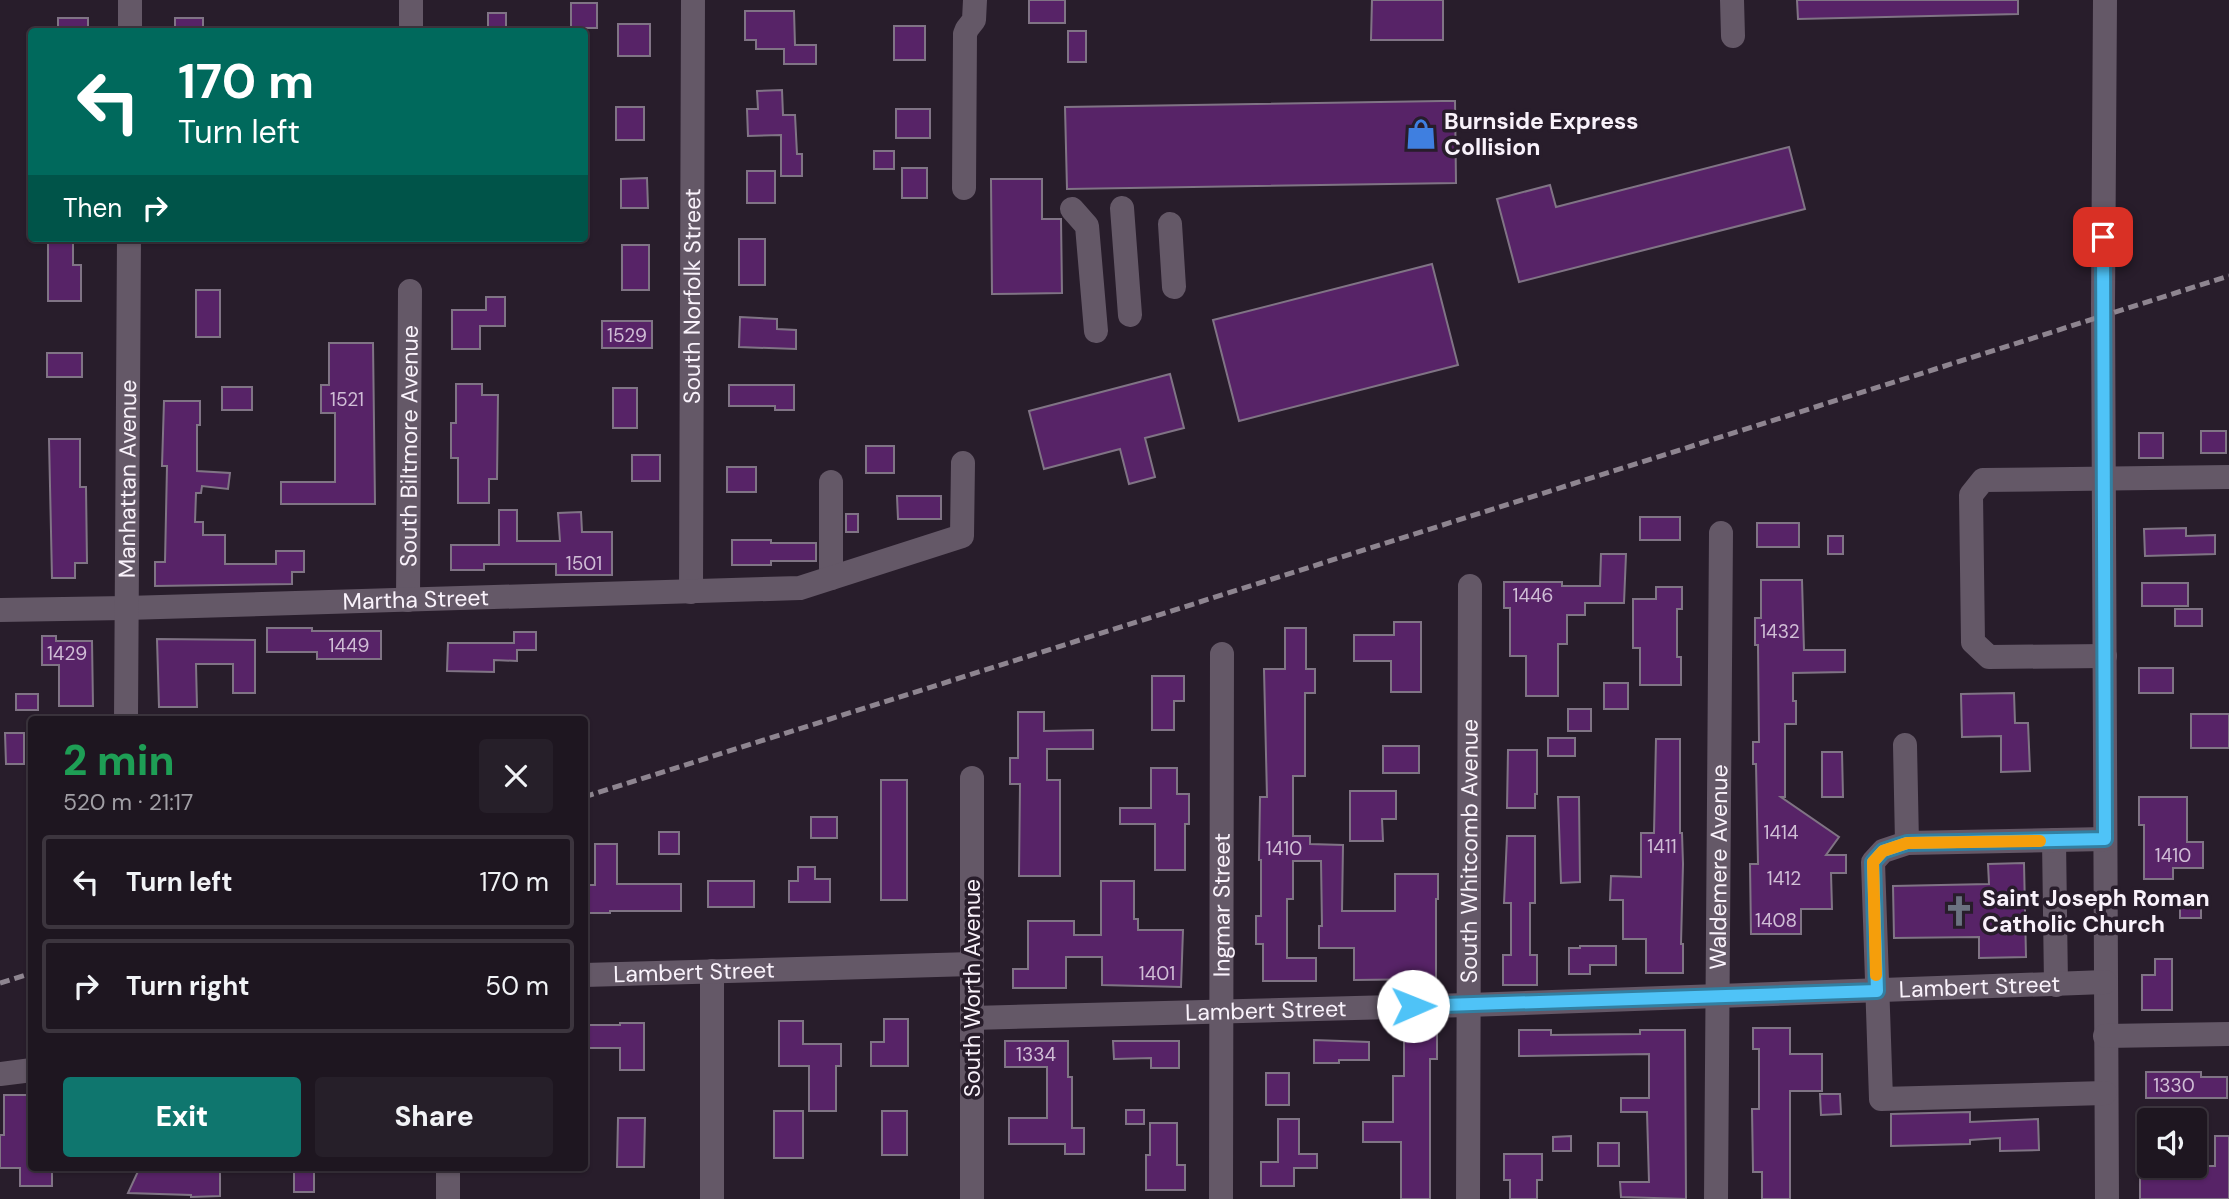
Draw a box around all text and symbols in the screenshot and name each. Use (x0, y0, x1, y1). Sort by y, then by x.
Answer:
text: 170 m (178, 49, 314, 113)
icon: left (63, 56, 154, 147)
place label: Burnside Express Collision (1444, 106, 1638, 162)
text: Turn left (178, 111, 300, 153)
shop icon: Burnside Express Collision (1404, 117, 1438, 151)
street label: South Norfolk Street (677, 188, 707, 404)
icon: right (136, 189, 174, 227)
text: Then (63, 191, 122, 225)
pin (2073, 207, 2133, 267)
icon: arrive (2084, 218, 2122, 256)
house number: 1529 (607, 323, 647, 348)
street label: South Biltmore Avenue (393, 325, 425, 567)
street label: Manhattan Avenue (112, 380, 143, 578)
house number: 1521 (330, 387, 364, 412)
house number: 1501 (566, 551, 602, 576)
street label: Martha Street (342, 582, 490, 617)
house number: 1446 (1513, 583, 1553, 608)
house number: 1432 (1760, 619, 1800, 644)
house number: 1449 (329, 633, 369, 658)
house number: 1429 (47, 641, 87, 666)
street label: South Whitcomb Avenue (1454, 719, 1485, 983)
text: 2 min (63, 733, 174, 788)
button: close (479, 739, 553, 813)
street label: Waldemere Avenue (1703, 764, 1734, 970)
text: 520 m · 21:17 (63, 787, 193, 817)
house number: 1414 (1764, 820, 1798, 845)
street label: Ingmar Street (1206, 833, 1237, 977)
house number: 1411 (1647, 834, 1677, 859)
house number: 1410 (1266, 836, 1302, 861)
house number: 1410 (2155, 843, 2191, 868)
icon: left (67, 863, 105, 901)
text: Turn left (126, 865, 233, 899)
text: 170 m (480, 865, 549, 899)
house number: 1412 (1767, 866, 1801, 891)
street label: South Worth Avenue (957, 879, 987, 1097)
place label: Saint Joseph Roman Catholic Church (1982, 883, 2210, 939)
church icon: Saint Joseph Roman Catholic Church (1942, 894, 1976, 928)
house number: 1408 (1755, 908, 1797, 933)
street label: Lambert Street (613, 955, 775, 989)
house number: 1401 (1139, 961, 1175, 986)
icon: right (67, 967, 105, 1005)
text: Turn right (126, 969, 250, 1003)
text: 50 m (485, 969, 549, 1003)
position arrow (1376, 969, 1450, 1043)
street label: Lambert Street (1898, 969, 2061, 1004)
street label: Lambert Street (1185, 993, 1347, 1027)
house number: 1334 (1016, 1042, 1056, 1067)
house number: 1330 (2153, 1073, 2195, 1098)
button: Exit (63, 1077, 301, 1157)
button: Share (315, 1077, 553, 1157)
map controls (2137, 1108, 2207, 1178)
button: sound (2137, 1108, 2207, 1178)

